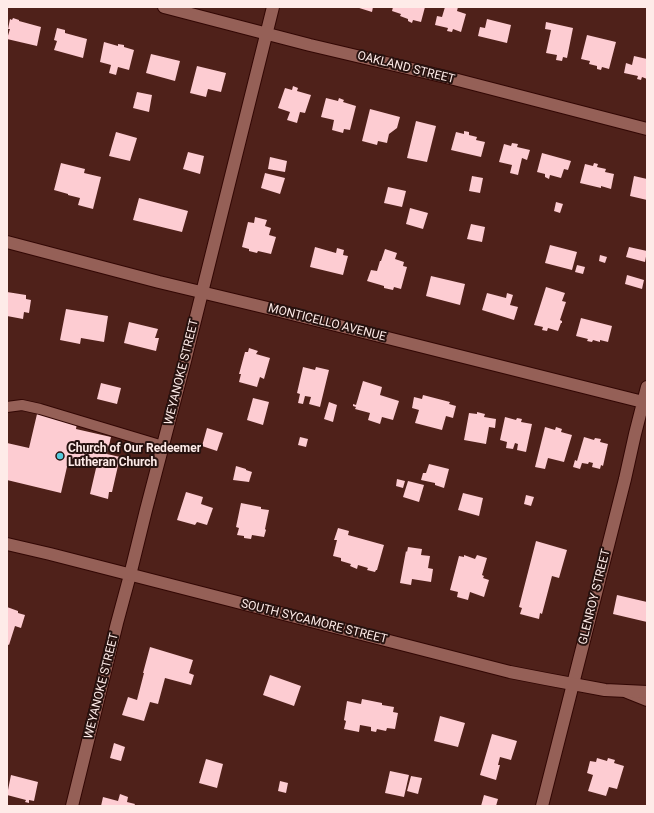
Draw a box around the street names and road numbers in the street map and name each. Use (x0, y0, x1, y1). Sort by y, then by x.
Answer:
street label: OAKLAND STREET (356, 49, 456, 87)
street label: MONTICELLO AVENUE (267, 301, 387, 345)
street label: WEYANOKE STREET (162, 318, 202, 426)
street label: GLENROY STREET (576, 548, 614, 646)
street label: SOUTH SYCAMORE STREET (239, 597, 389, 647)
street label: WEYANOKE STREET (82, 632, 122, 740)

